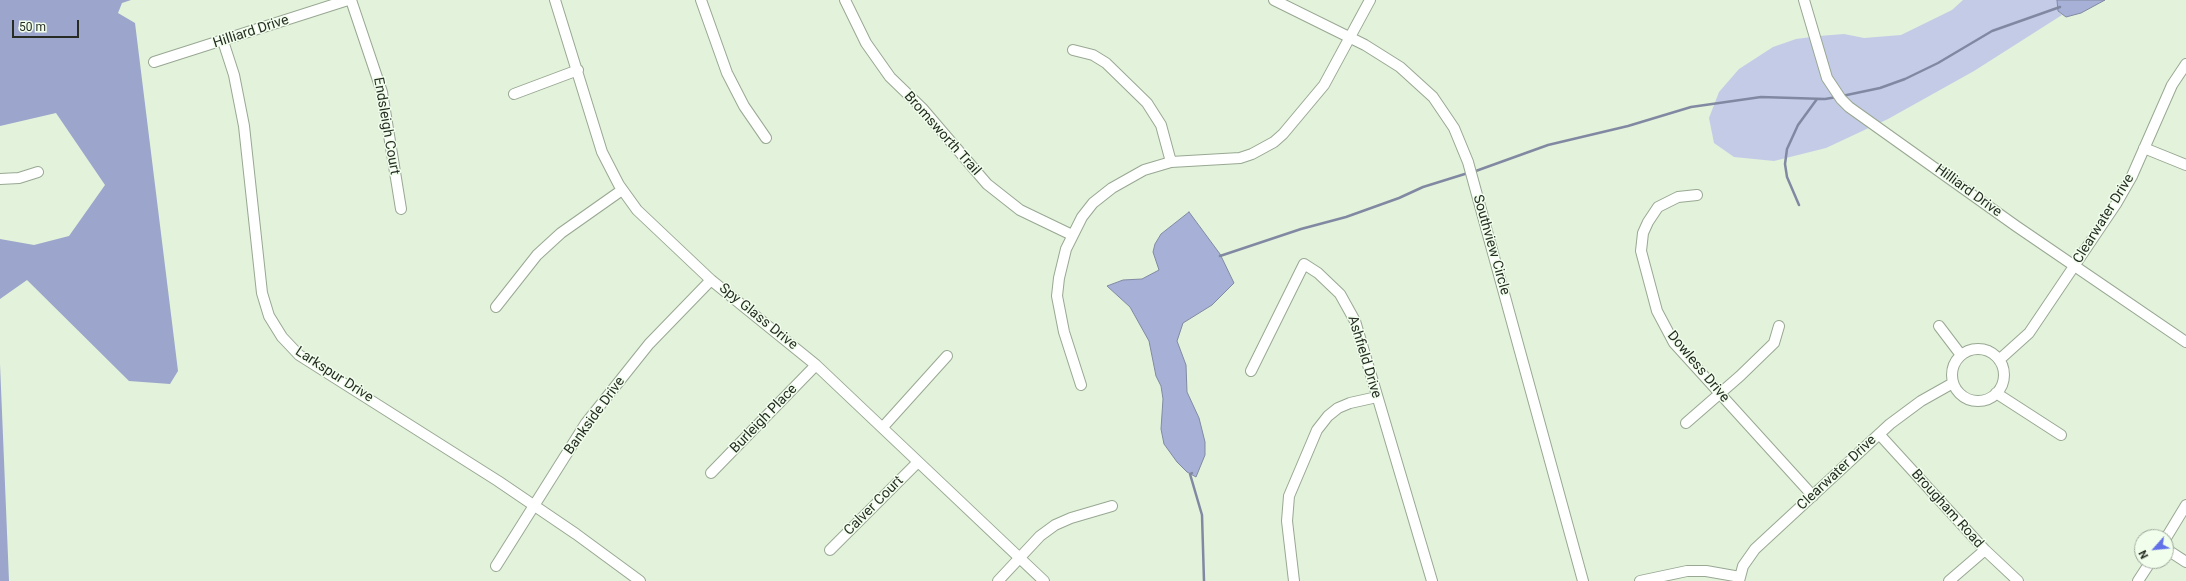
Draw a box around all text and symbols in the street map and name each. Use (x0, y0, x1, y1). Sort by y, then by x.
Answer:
scale bar (14, 12, 81, 38)
street label: Hilliard Drive (211, 12, 291, 52)
text: 50 m (19, 20, 46, 34)
street label: Endsleigh Court (369, 76, 403, 176)
street label: Bromsworth Trail (900, 89, 984, 179)
street label: Hilliard Drive (1931, 161, 2005, 221)
street label: Clearwater Drive (2070, 171, 2138, 267)
street label: Southview Circle (1469, 193, 1513, 297)
street label: Spy Glass Drive (715, 280, 801, 354)
street label: Ashfield Drive (1343, 314, 1385, 400)
street label: Dowless Drive (1663, 328, 1733, 406)
street label: Larkspur Drive (292, 344, 376, 406)
street label: Bankside Drive (561, 374, 629, 458)
street label: Burleigh Place (727, 381, 801, 457)
street label: Clearwater Drive (1794, 432, 1880, 514)
street label: Brougham Road (1907, 466, 1987, 552)
street label: Calver Court (841, 473, 907, 539)
north arrow (2134, 529, 2174, 569)
text: N (2136, 548, 2151, 561)

